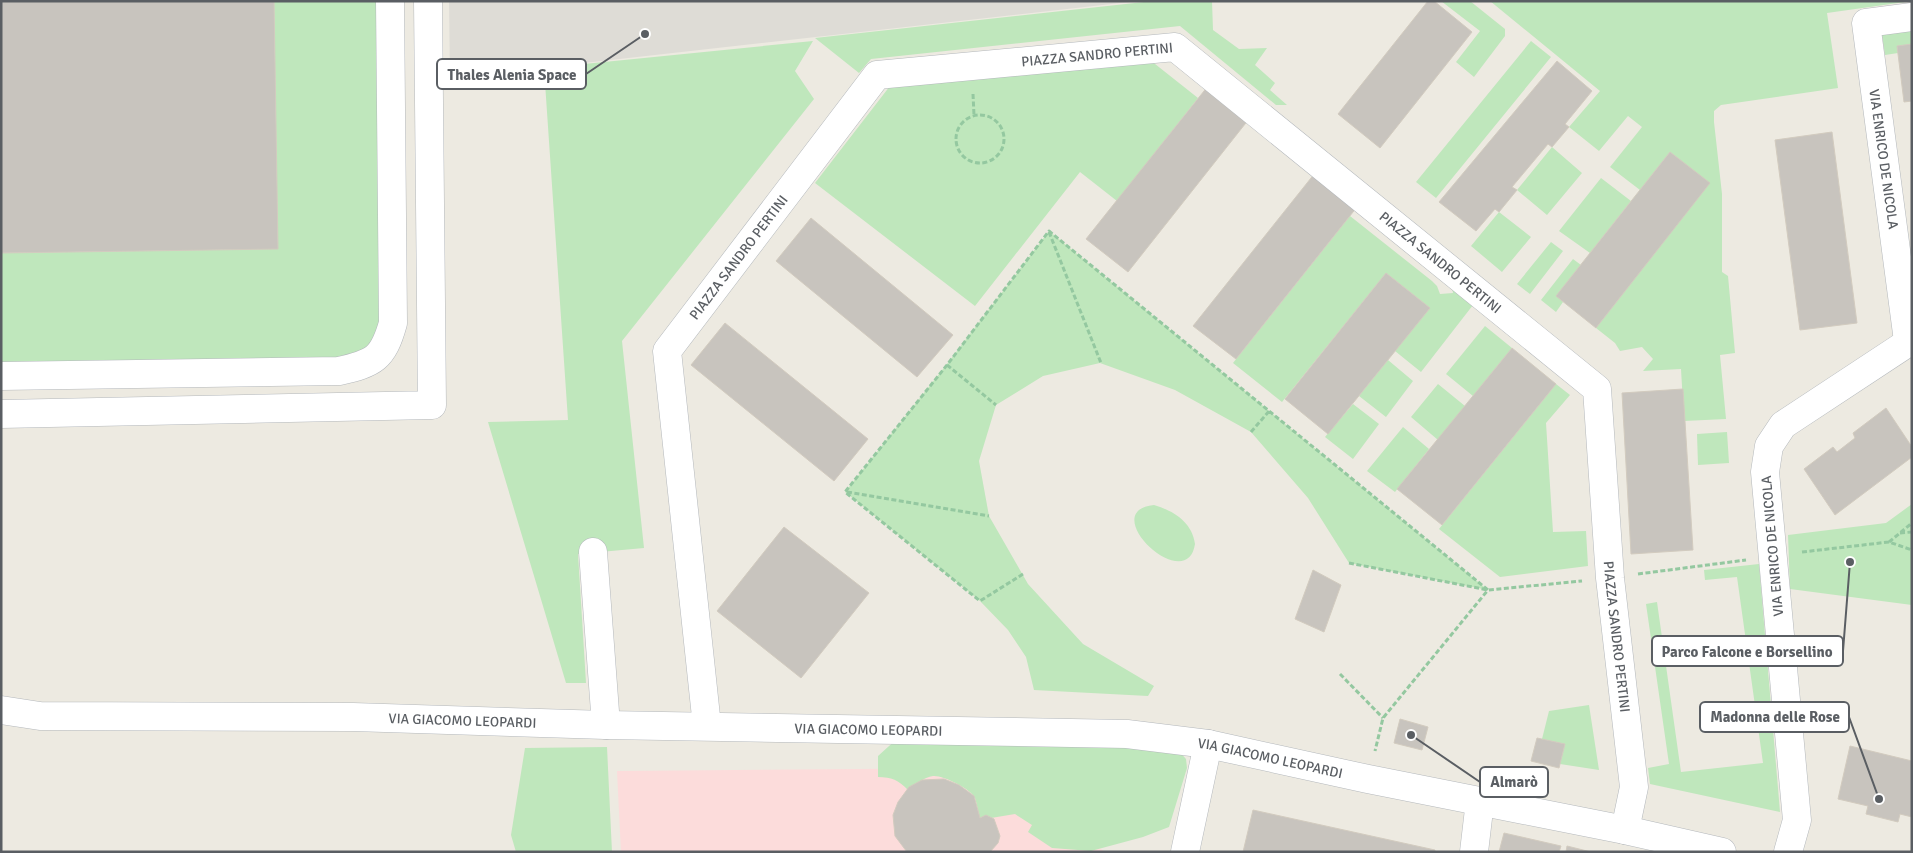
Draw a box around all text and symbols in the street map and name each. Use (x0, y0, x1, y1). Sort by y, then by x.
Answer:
street label: PIAZZA SANDRO PERTINI (1021, 39, 1174, 70)
callout: Thales Alenia Space (437, 59, 586, 89)
text: Thales Alenia Space (448, 66, 577, 84)
street label: VIA ENRICO DE NICOLA (1865, 88, 1902, 231)
street label: PIAZZA SANDRO PERTINI (686, 192, 792, 323)
street label: PIAZZA SANDRO PERTINI (1376, 208, 1505, 317)
street label: VIA ENRICO DE NICOLA (1758, 474, 1787, 617)
street label: PIAZZA SANDRO PERTINI (1600, 560, 1633, 713)
callout: Parco Falcone e Borsellino (1652, 636, 1843, 666)
text: Parco Falcone e Borsellino (1662, 643, 1833, 661)
callout: Madonna delle Rose (1700, 702, 1849, 732)
text: Madonna delle Rose (1710, 708, 1840, 726)
street label: VIA GIACOMO LEOPARDI (388, 710, 537, 732)
street label: VIA GIACOMO LEOPARDI (794, 720, 943, 740)
street label: VIA GIACOMO LEOPARDI (1197, 735, 1344, 782)
callout: Almarò (1480, 767, 1548, 797)
text: Almarò (1490, 773, 1538, 791)

